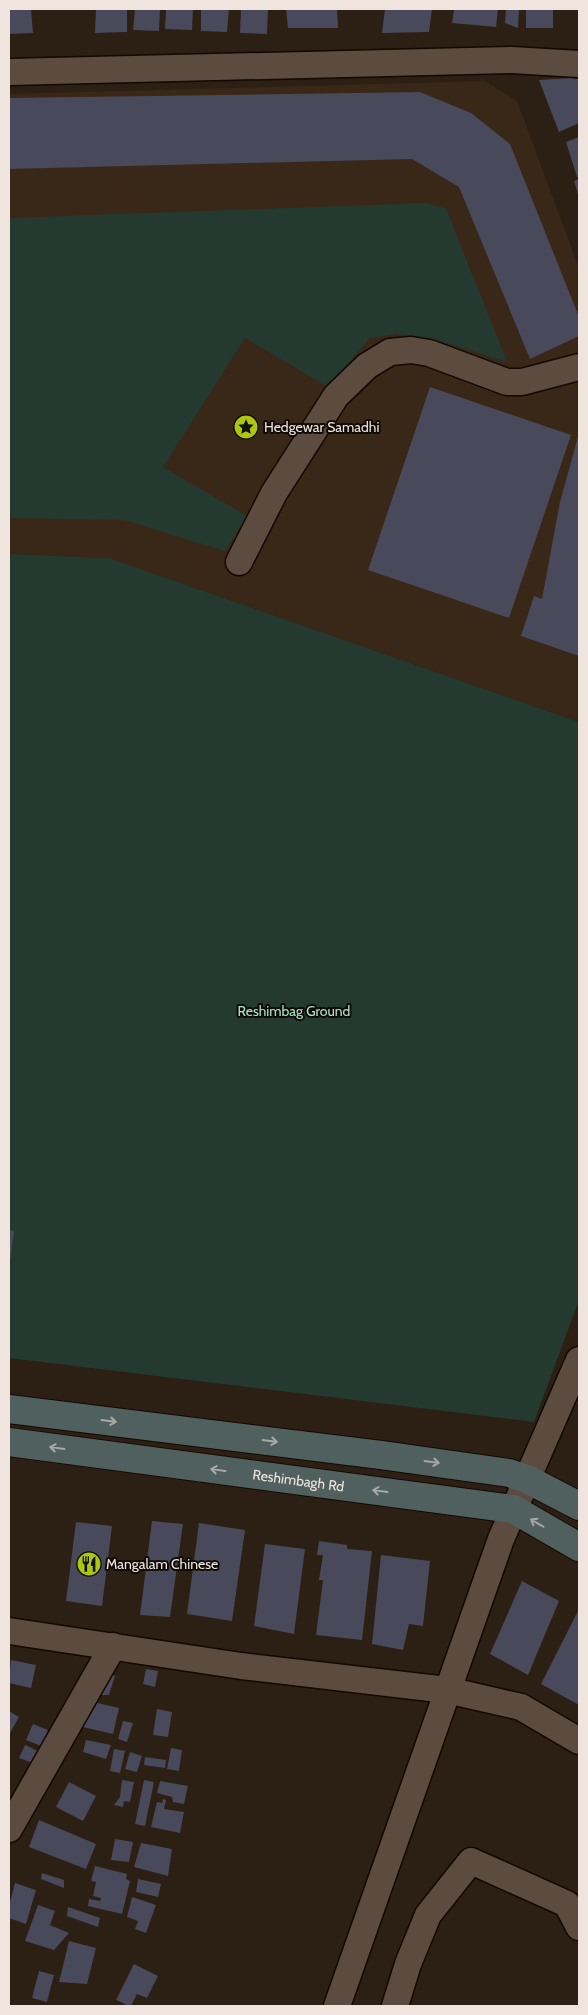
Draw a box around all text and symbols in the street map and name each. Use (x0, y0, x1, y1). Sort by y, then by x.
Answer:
place icon: Hedgewar Samadhi (233, 414, 259, 440)
place label: Hedgewar Samadhi (264, 418, 379, 436)
park label: Reshimbag Ground (238, 1002, 350, 1020)
one-way arrow (101, 1416, 117, 1426)
one-way arrow (262, 1436, 278, 1446)
one-way arrow (50, 1443, 66, 1453)
one-way arrow (423, 1458, 439, 1468)
one-way arrow (211, 1464, 227, 1474)
street label: Reshimbagh Rd (252, 1465, 345, 1495)
one-way arrow (372, 1486, 388, 1496)
one-way arrow (531, 1517, 545, 1527)
restaurant icon: Mangalam Chinese (76, 1551, 102, 1577)
place label: Mangalam Chinese (106, 1555, 218, 1573)

